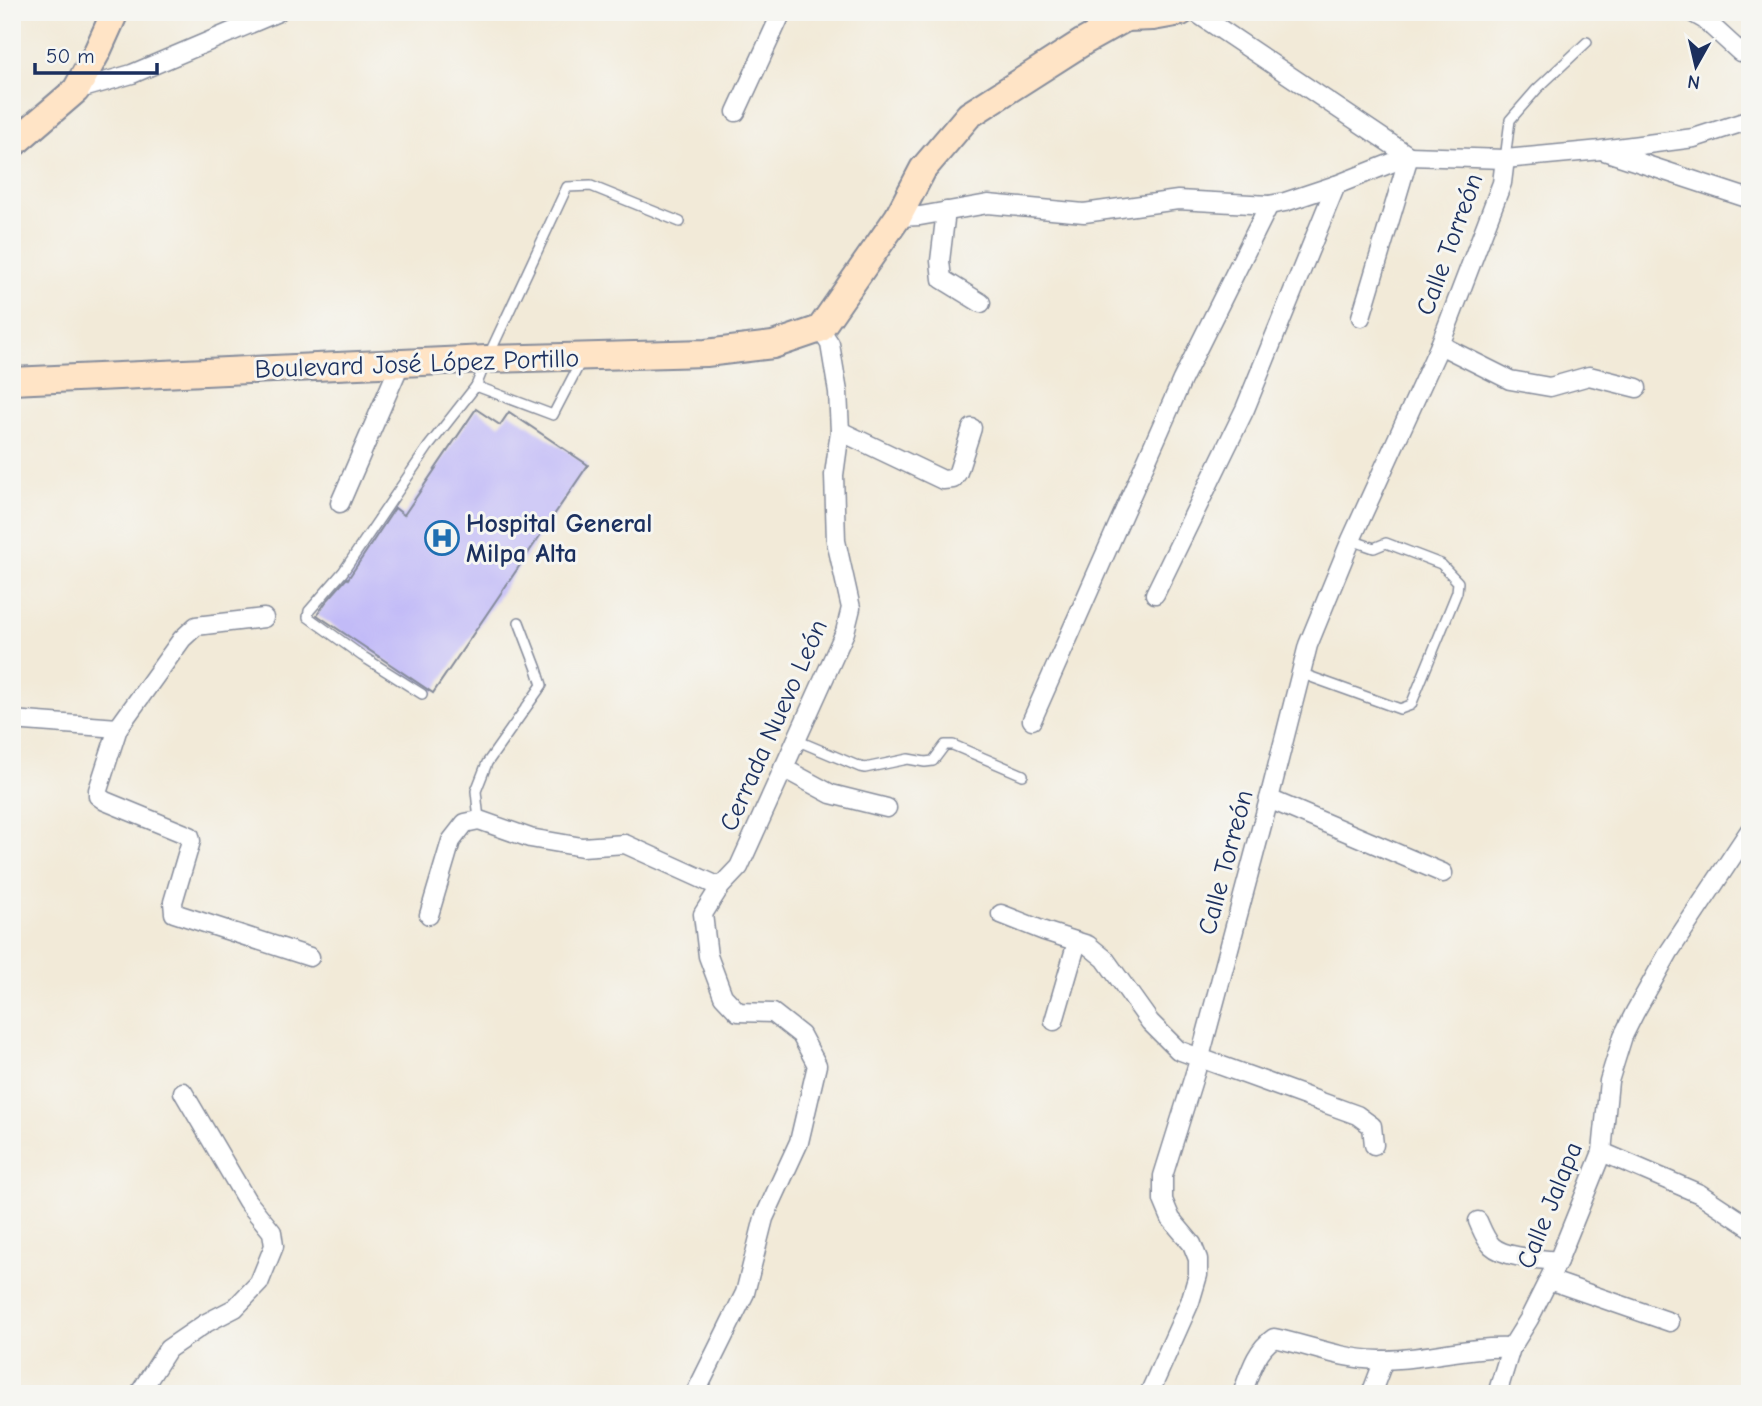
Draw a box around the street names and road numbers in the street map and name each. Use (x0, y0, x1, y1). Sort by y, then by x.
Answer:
street label: Calle Torreón (1410, 169, 1489, 319)
street label: Boulevard José López Portillo (254, 343, 580, 385)
street label: Cerrada Nuevo León (714, 615, 834, 836)
street label: Calle Torreón (1192, 787, 1260, 938)
street label: Calle Jalapa (1511, 1138, 1589, 1273)

